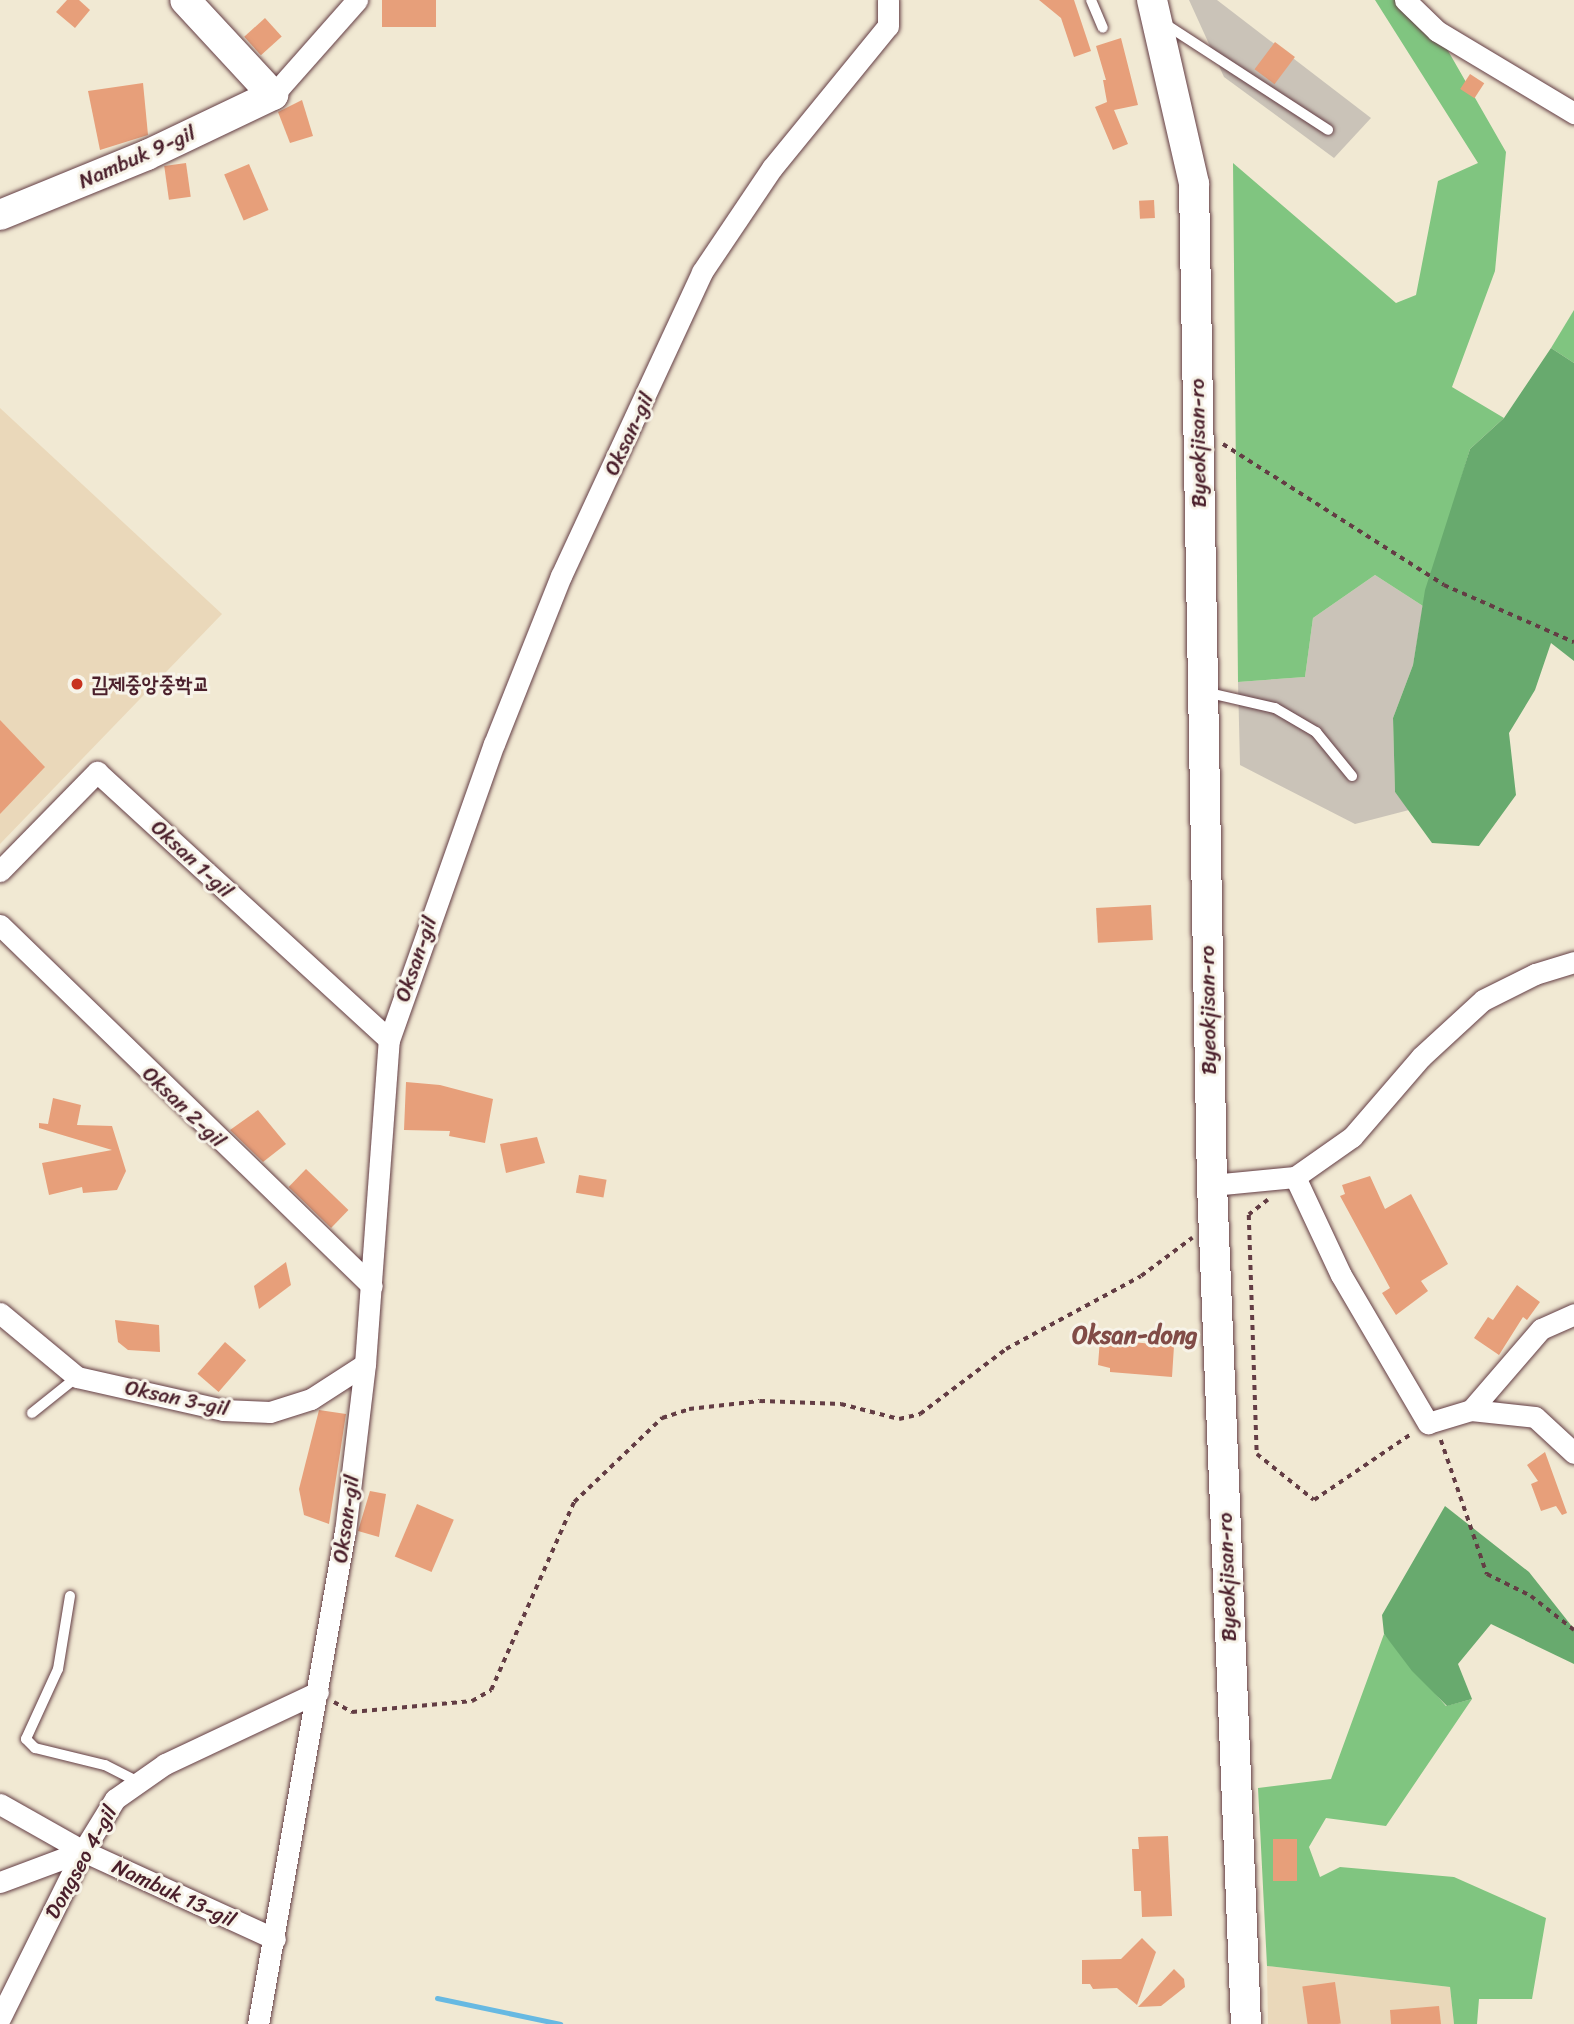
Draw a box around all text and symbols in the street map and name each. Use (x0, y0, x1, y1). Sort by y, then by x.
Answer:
street label: Nambuk 9-gil (75, 120, 199, 194)
street label: Byeokjisan-ro (1184, 378, 1212, 508)
street label: Oksan-gil (599, 389, 659, 479)
place label: 김제중앙중학교 (91, 671, 209, 697)
marker: 김제중앙중학교 (69, 676, 85, 692)
street label: Oksan 1-gil (146, 815, 238, 903)
street label: Oksan-gil (390, 913, 442, 1005)
street label: Byeokjisan-ro (1194, 945, 1222, 1075)
street label: Oksan 2-gil (137, 1061, 231, 1153)
district label: Oksan-dong (1072, 1322, 1198, 1350)
street label: Oksan 3-gil (123, 1375, 231, 1421)
street label: Oksan-gil (327, 1473, 365, 1565)
street label: Byeokjisan-ro (1212, 1512, 1242, 1642)
street label: Dongseo 4-gil (40, 1801, 122, 1923)
street label: Nambuk 13-gil (108, 1853, 240, 1933)

